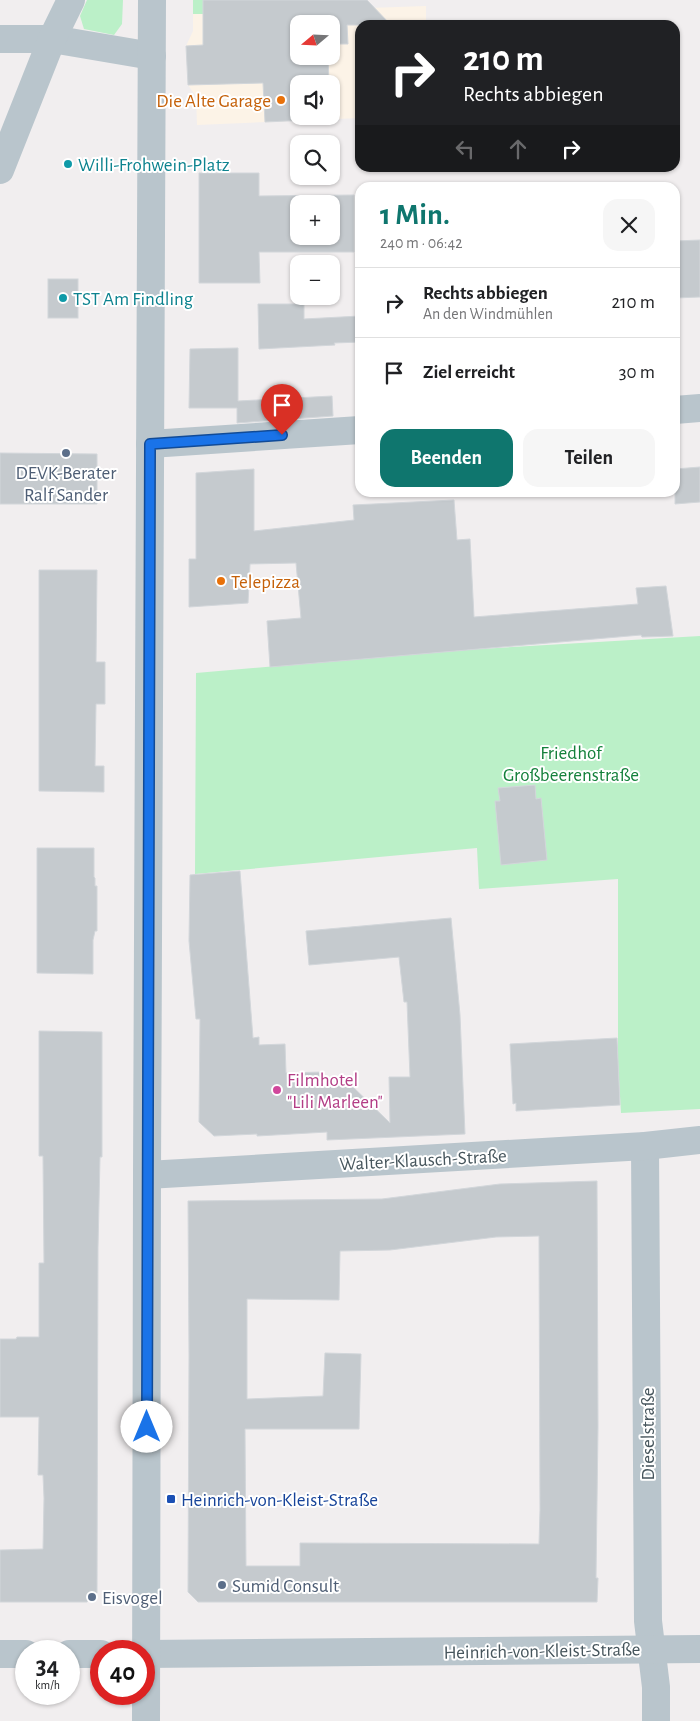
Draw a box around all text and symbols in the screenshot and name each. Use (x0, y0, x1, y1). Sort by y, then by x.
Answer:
north arrow (290, 15, 340, 65)
map controls (290, 15, 340, 305)
icon: right (380, 40, 445, 105)
text: 210 m (463, 42, 544, 77)
button: sound (290, 75, 340, 125)
text: Rechts abbiegen (463, 83, 604, 105)
place label: Die Alte Garage (156, 92, 271, 111)
marker: Die Alte Garage (275, 94, 287, 106)
button: search (290, 135, 340, 185)
icon: left (451, 135, 479, 163)
icon: ahead (504, 135, 532, 163)
icon: right (557, 135, 585, 163)
place label: Willi-Frohwein-Platz (78, 156, 230, 175)
marker: Willi-Frohwein-Platz (62, 158, 74, 170)
button: + (290, 195, 340, 245)
button: close (603, 199, 655, 251)
text: 1 Min. (380, 200, 450, 230)
text: 240 m · 06:42 (380, 235, 462, 251)
button: − (290, 255, 340, 305)
text: Rechts abbiegen (423, 284, 548, 303)
icon: right (380, 289, 408, 317)
place label: TST Am Findling (73, 290, 194, 309)
marker: TST Am Findling (57, 292, 69, 304)
text: 210 m (611, 293, 655, 312)
text: An den Windmühlen (423, 306, 553, 322)
icon: arrive (380, 359, 408, 387)
text: Ziel erreicht (423, 363, 515, 382)
text: 30 m (619, 363, 655, 382)
pin (261, 384, 303, 435)
icon: arrive (268, 391, 296, 419)
button: Beenden (380, 429, 513, 487)
button: Teilen (523, 429, 655, 487)
marker: DEVK-Berater Ralf Sander (60, 447, 72, 459)
place label: DEVK-Berater Ralf Sander (16, 464, 116, 505)
place label: Telepizza (231, 573, 300, 592)
marker: Telepizza (215, 575, 227, 587)
park label: Friedhof Großbeerenstraße (503, 744, 639, 785)
place label: Filmhotel "Lili Marleen" (287, 1071, 383, 1112)
marker: Filmhotel "Lili Marleen" (271, 1084, 283, 1096)
street label: Walter-Klausch-Straße (339, 1147, 507, 1174)
street label: Dieselstraße (639, 1387, 658, 1481)
position arrow (120, 1400, 172, 1452)
place label: Heinrich-von-Kleist-Straße (181, 1491, 378, 1510)
marker: Heinrich-von-Kleist-Straße (165, 1493, 177, 1505)
place label: Sumid Consult (232, 1577, 339, 1596)
marker: Sumid Consult (216, 1579, 228, 1591)
place label: Eisvogel (102, 1589, 163, 1608)
marker: Eisvogel (86, 1591, 98, 1603)
speed limit sign: 40 (90, 1640, 155, 1705)
street label: Heinrich-von-Kleist-Straße (443, 1640, 641, 1663)
text: 34 (36, 1654, 59, 1679)
text: km/h (35, 1679, 60, 1691)

